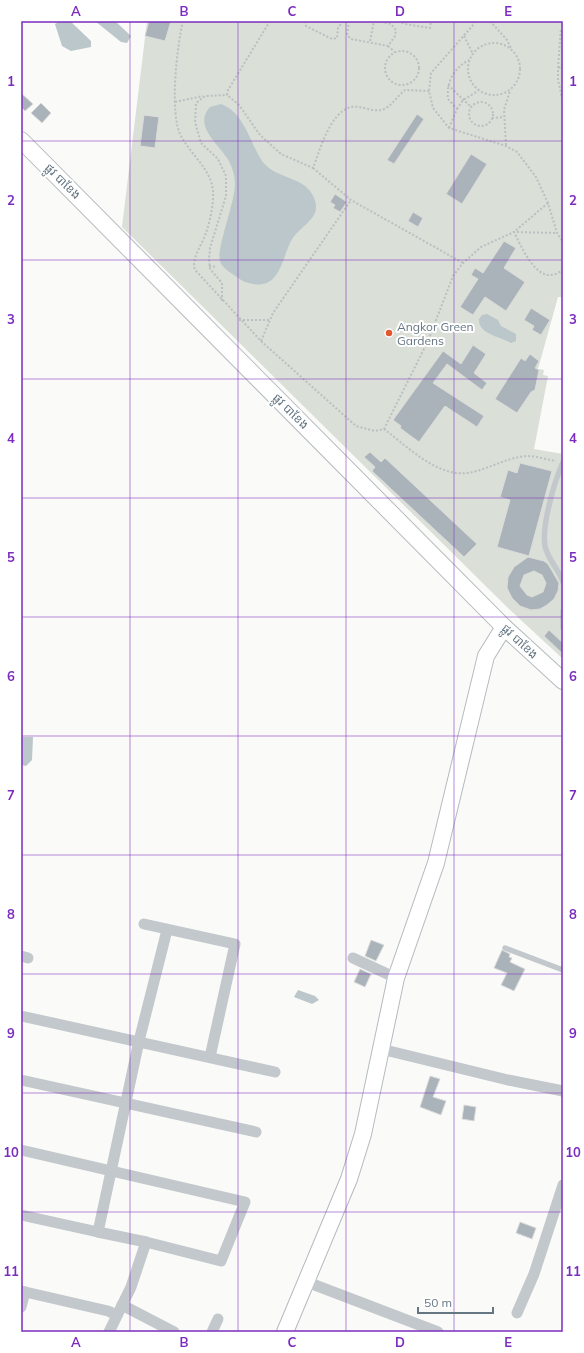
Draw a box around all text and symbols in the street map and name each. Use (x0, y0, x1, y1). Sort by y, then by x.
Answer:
text: A (71, 3, 81, 19)
text: B (180, 3, 189, 19)
text: C (288, 3, 297, 19)
text: D (395, 3, 405, 19)
text: E (504, 3, 512, 19)
text: 1 (7, 73, 15, 89)
text: 1 (569, 73, 577, 89)
street label: ផ្លូវ បាខែង (39, 160, 84, 205)
text: 2 (7, 192, 15, 208)
text: 2 (569, 192, 577, 208)
text: 3 (7, 311, 15, 327)
text: 3 (569, 311, 577, 327)
place label: Angkor Green Gardens (397, 319, 474, 348)
marker: Angkor Green Gardens (384, 328, 394, 338)
street label: ផ្លូវ បាខែង (267, 390, 312, 435)
text: 4 (7, 430, 15, 446)
text: 4 (569, 430, 577, 446)
text: 5 (7, 549, 15, 565)
text: 5 (569, 549, 577, 565)
street label: ផ្លូវ បាខែង (496, 620, 541, 664)
text: 6 (7, 668, 15, 684)
text: 6 (569, 668, 577, 684)
text: 7 (7, 787, 15, 803)
text: 7 (569, 787, 577, 803)
text: 8 (7, 906, 15, 922)
text: 8 (569, 906, 577, 922)
text: 9 (7, 1025, 15, 1041)
text: 9 (569, 1025, 577, 1041)
text: 10 (3, 1144, 19, 1160)
text: 10 (565, 1144, 581, 1160)
text: 11 (3, 1263, 19, 1279)
text: 11 (565, 1263, 581, 1279)
scale bar (418, 1289, 493, 1315)
text: 50 m (424, 1295, 452, 1310)
text: A (71, 1334, 81, 1350)
text: B (180, 1334, 189, 1350)
text: C (288, 1334, 297, 1350)
text: D (395, 1334, 405, 1350)
text: E (504, 1334, 512, 1350)

